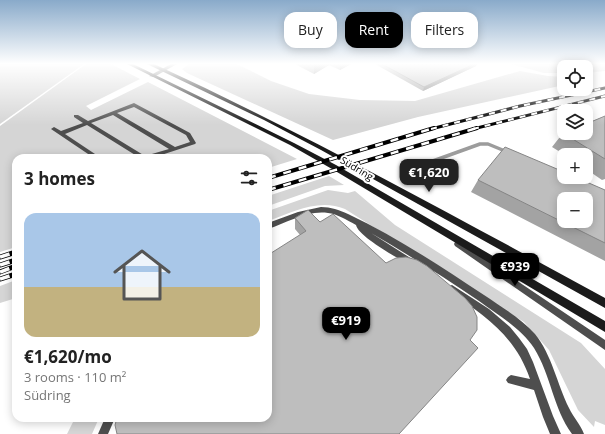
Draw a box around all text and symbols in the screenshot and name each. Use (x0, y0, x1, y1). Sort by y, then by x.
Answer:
chip: Buy (284, 12, 337, 48)
chip: Rent (345, 12, 403, 48)
chip: Filters (411, 12, 478, 48)
map controls (557, 60, 593, 228)
button: locate (557, 60, 593, 96)
button: layers (557, 104, 593, 140)
button: + (557, 148, 593, 184)
street label: Südring (338, 153, 376, 184)
pin: €1,620 (396, 159, 462, 193)
text: €1,620 (409, 163, 449, 181)
text: 3 homes (24, 167, 95, 190)
icon: filters (238, 167, 260, 189)
button: − (557, 192, 593, 228)
icon: home (106, 239, 178, 311)
pin: €939 (491, 253, 539, 287)
text: €939 (500, 257, 530, 275)
pin: €919 (322, 307, 370, 341)
text: €919 (331, 311, 361, 329)
text: €1,620/mo (24, 345, 112, 368)
text: 3 rooms · 110 m² (24, 368, 126, 386)
text: Südring (24, 386, 71, 404)

